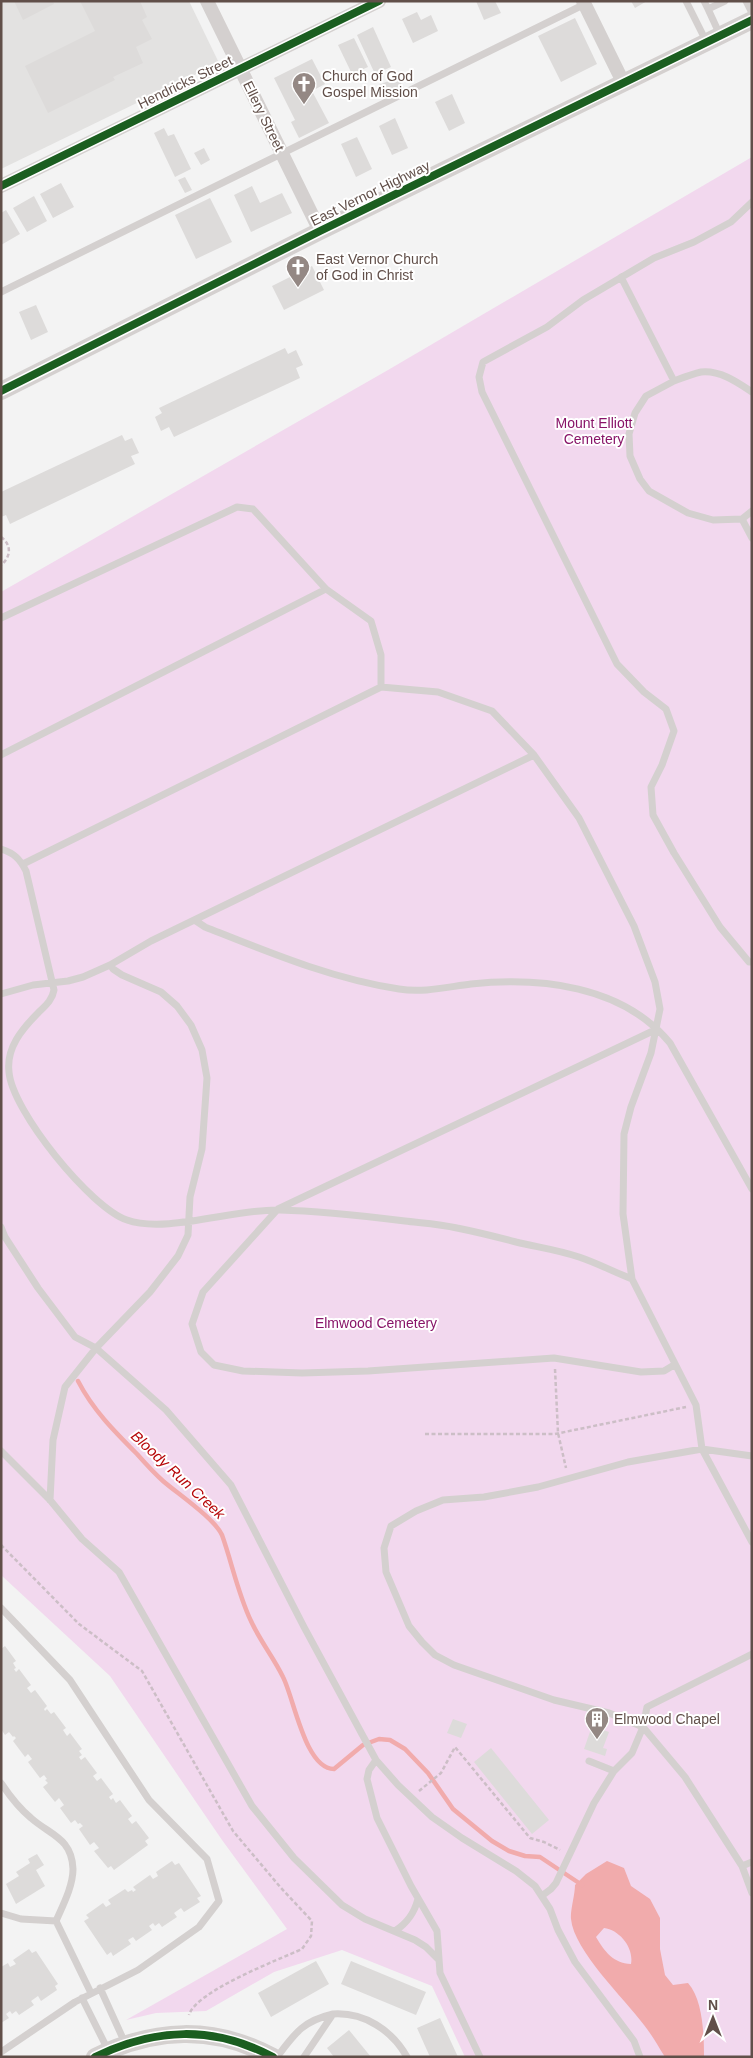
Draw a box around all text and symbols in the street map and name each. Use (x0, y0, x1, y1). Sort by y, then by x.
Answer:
street label: Hendricks Street (135, 52, 235, 112)
place label: Church of God Gospel Mission (322, 68, 418, 100)
church icon: Church of God Gospel Mission (291, 71, 317, 105)
street label: Ellery Street (240, 78, 288, 154)
street label: East Vernor Highway (308, 157, 432, 229)
place label: East Vernor Church of God in Christ (316, 251, 438, 283)
church icon: East Vernor Church of God in Christ (285, 254, 311, 288)
park label: Mount Elliott Cemetery (555, 415, 633, 447)
park label: Elmwood Cemetery (315, 1315, 437, 1331)
water label: Bloody Run Creek (128, 1427, 230, 1523)
building icon: Elmwood Chapel (584, 1706, 610, 1740)
place label: Elmwood Chapel (614, 1711, 720, 1727)
north arrow (688, 1993, 738, 2043)
text: N (708, 1997, 718, 2013)

